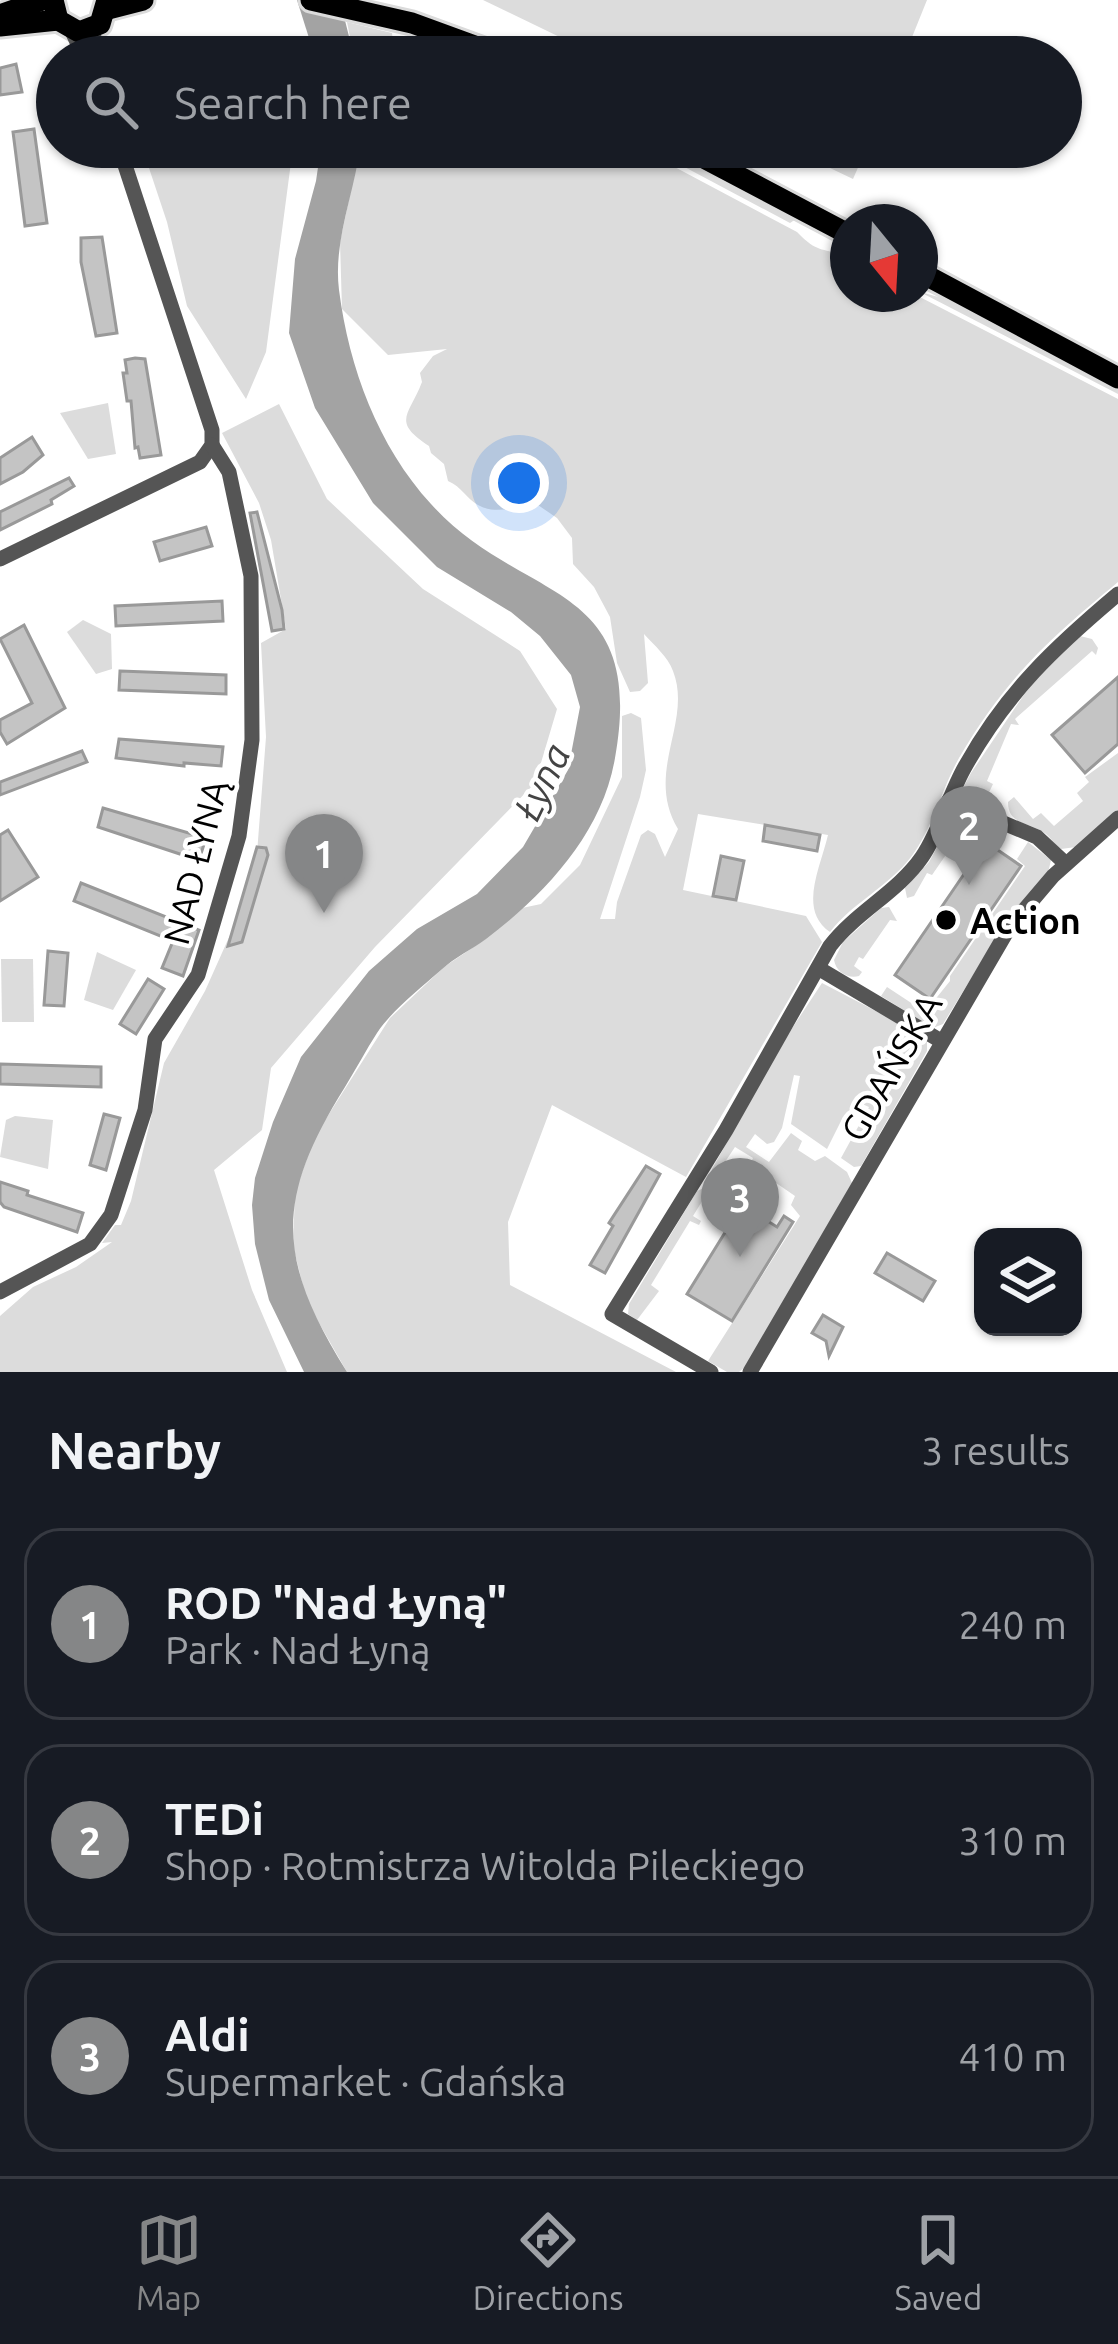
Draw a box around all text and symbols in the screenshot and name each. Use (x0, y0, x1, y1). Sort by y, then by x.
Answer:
search box (36, 36, 1082, 168)
icon: search (78, 69, 144, 135)
text: Search here (174, 77, 412, 128)
north arrow (830, 204, 938, 312)
your location (489, 453, 549, 513)
water label: Łyna (504, 737, 578, 827)
street label: NAD ŁYNĄ (155, 775, 235, 948)
pin: 2 (930, 786, 1008, 885)
pin: 1 (285, 814, 363, 913)
place label: Action (970, 900, 1081, 941)
marker: Action (933, 907, 959, 933)
street label: GDAŃSKA (832, 985, 950, 1148)
pin: 3 (701, 1158, 779, 1257)
map controls (974, 1228, 1082, 1336)
button: layers (974, 1228, 1082, 1336)
text: Nearby (48, 1421, 221, 1479)
text: 3 results (921, 1429, 1070, 1472)
text: ROD "Nad Łyną" (165, 1577, 507, 1628)
text: 1 (79, 1603, 101, 1646)
text: 240 m (958, 1603, 1067, 1646)
text: Park · Nad Łyną (165, 1628, 431, 1671)
text: TEDi (165, 1793, 264, 1844)
text: 2 (79, 1819, 101, 1862)
text: 310 m (958, 1819, 1067, 1862)
text: Shop · Rotmistrza Witolda Pileckiego (165, 1844, 805, 1887)
text: Aldi (165, 2009, 250, 2060)
text: 3 (79, 2035, 101, 2078)
text: 410 m (958, 2035, 1067, 2078)
text: Supermarket · Gdańska (165, 2060, 566, 2103)
tab: Map (136, 2207, 202, 2316)
tab: Directions (473, 2207, 623, 2316)
tab: Saved (895, 2207, 982, 2316)

